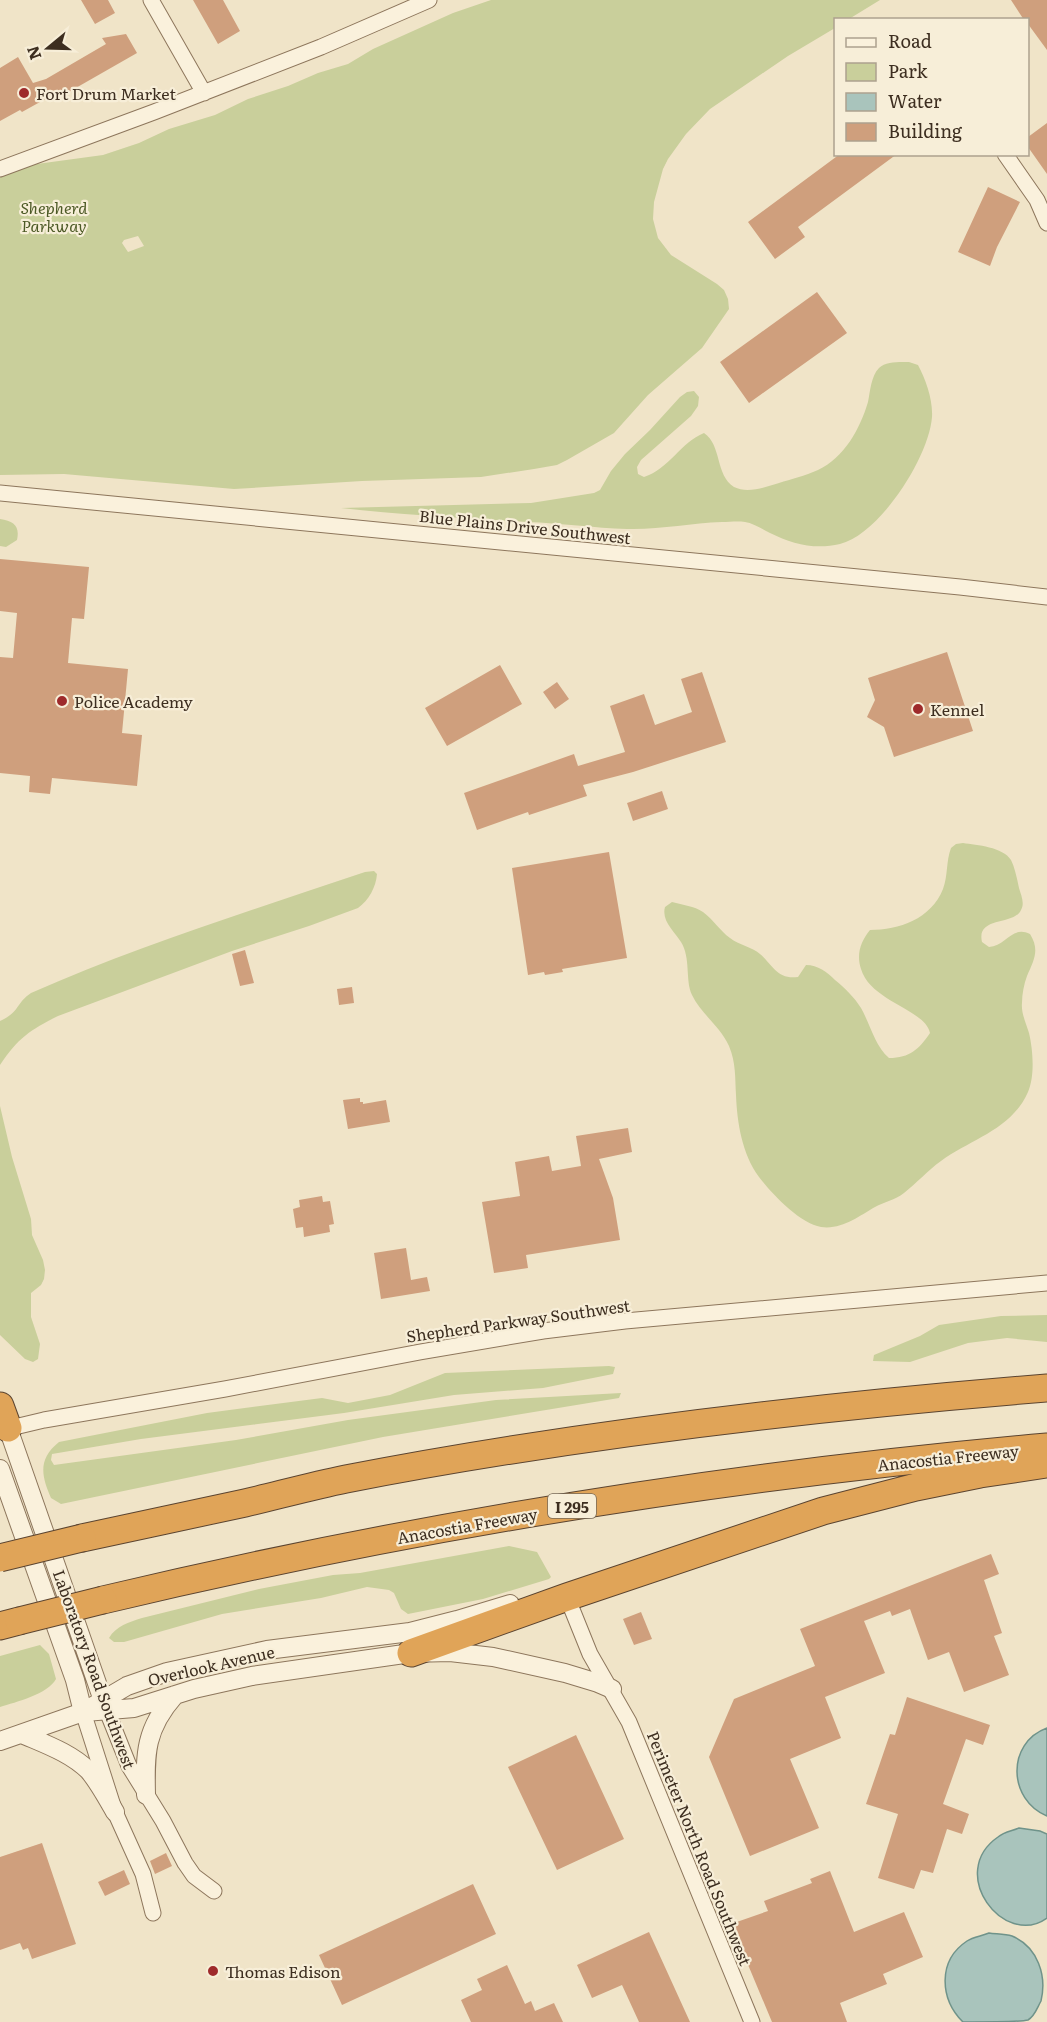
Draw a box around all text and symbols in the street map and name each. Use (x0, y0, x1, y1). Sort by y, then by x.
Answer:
north arrow (18, 18, 78, 78)
legend (834, 18, 1029, 156)
text: Road (888, 27, 932, 54)
text: N (19, 43, 46, 63)
text: Park (888, 57, 929, 84)
place label: Fort Drum Market (36, 81, 176, 105)
marker: Fort Drum Market (17, 86, 31, 100)
text: Water (888, 87, 942, 114)
text: Building (888, 117, 963, 144)
park label: Shepherd Parkway (21, 195, 88, 237)
street label: Blue Plains Drive Southwest (418, 503, 632, 549)
place label: Police Academy (74, 689, 193, 713)
marker: Police Academy (55, 694, 69, 708)
place label: Kennel (930, 697, 984, 721)
marker: Kennel (911, 702, 925, 716)
street label: Shepherd Parkway Southwest (405, 1292, 632, 1348)
street label: Anacostia Freeway (876, 1438, 1021, 1476)
road number: I 295 (548, 1494, 596, 1518)
street label: Anacostia Freeway (395, 1501, 540, 1549)
street label: Laboratory Road Southwest (48, 1566, 142, 1773)
street label: Overlook Avenue (145, 1639, 277, 1691)
street label: Perimeter North Road Southwest (642, 1727, 758, 1969)
place label: Thomas Edison (225, 1959, 341, 1983)
marker: Thomas Edison (206, 1964, 220, 1978)

